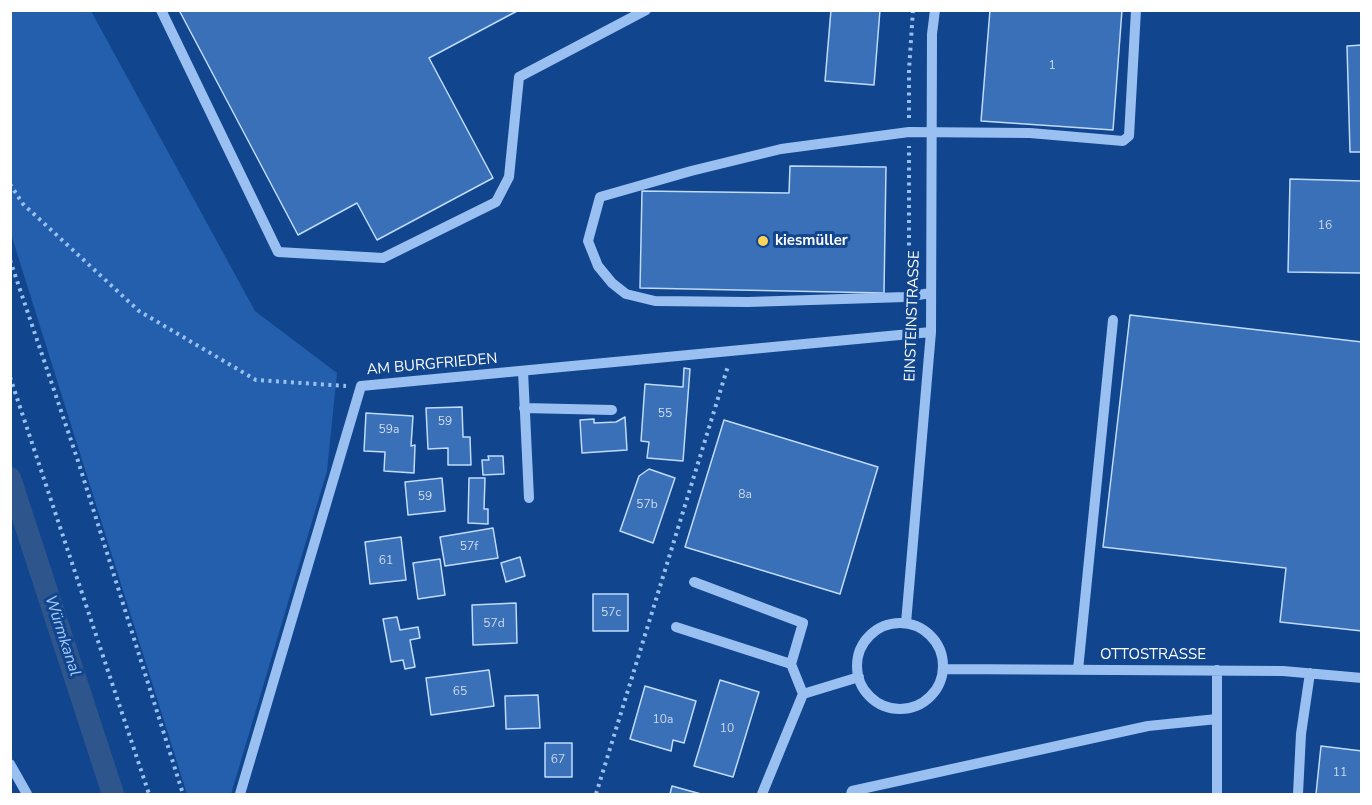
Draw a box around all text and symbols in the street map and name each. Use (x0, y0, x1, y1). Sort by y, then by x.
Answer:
house number: 1 (1048, 59, 1056, 73)
house number: 16 (1318, 219, 1332, 233)
place label: kiesmüller (775, 232, 848, 250)
marker: kiesmüller (756, 234, 770, 248)
street label: EINSTEINSTRASSE (902, 250, 924, 382)
street label: AM BURGFRIEDEN (366, 350, 498, 380)
house number: 55 (658, 407, 672, 421)
house number: 59 (438, 415, 452, 429)
house number: 59a (379, 423, 399, 437)
house number: 8a (738, 488, 752, 502)
house number: 59 (418, 490, 432, 504)
house number: 57b (636, 498, 658, 512)
house number: 57f (460, 540, 478, 554)
house number: 61 (379, 554, 393, 568)
water label: Würmkanal (40, 593, 84, 679)
house number: 57c (601, 606, 621, 620)
house number: 57d (483, 617, 505, 631)
street label: OTTOSTRASSE (1100, 646, 1206, 664)
house number: 65 (453, 685, 467, 699)
house number: 10a (653, 713, 673, 727)
house number: 10 (720, 722, 734, 736)
house number: 67 (551, 753, 565, 767)
house number: 11 (1333, 766, 1347, 780)

